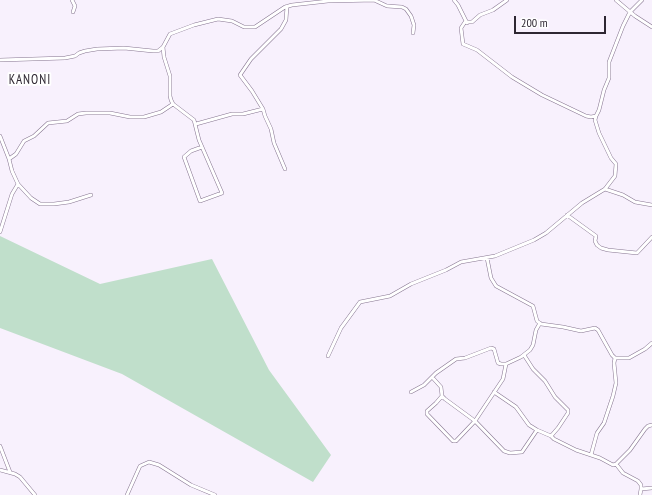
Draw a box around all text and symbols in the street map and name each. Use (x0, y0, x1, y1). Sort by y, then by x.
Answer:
scale bar (516, 8, 608, 34)
text: 200 m (521, 15, 548, 30)
district label: KANONI (9, 72, 51, 88)

